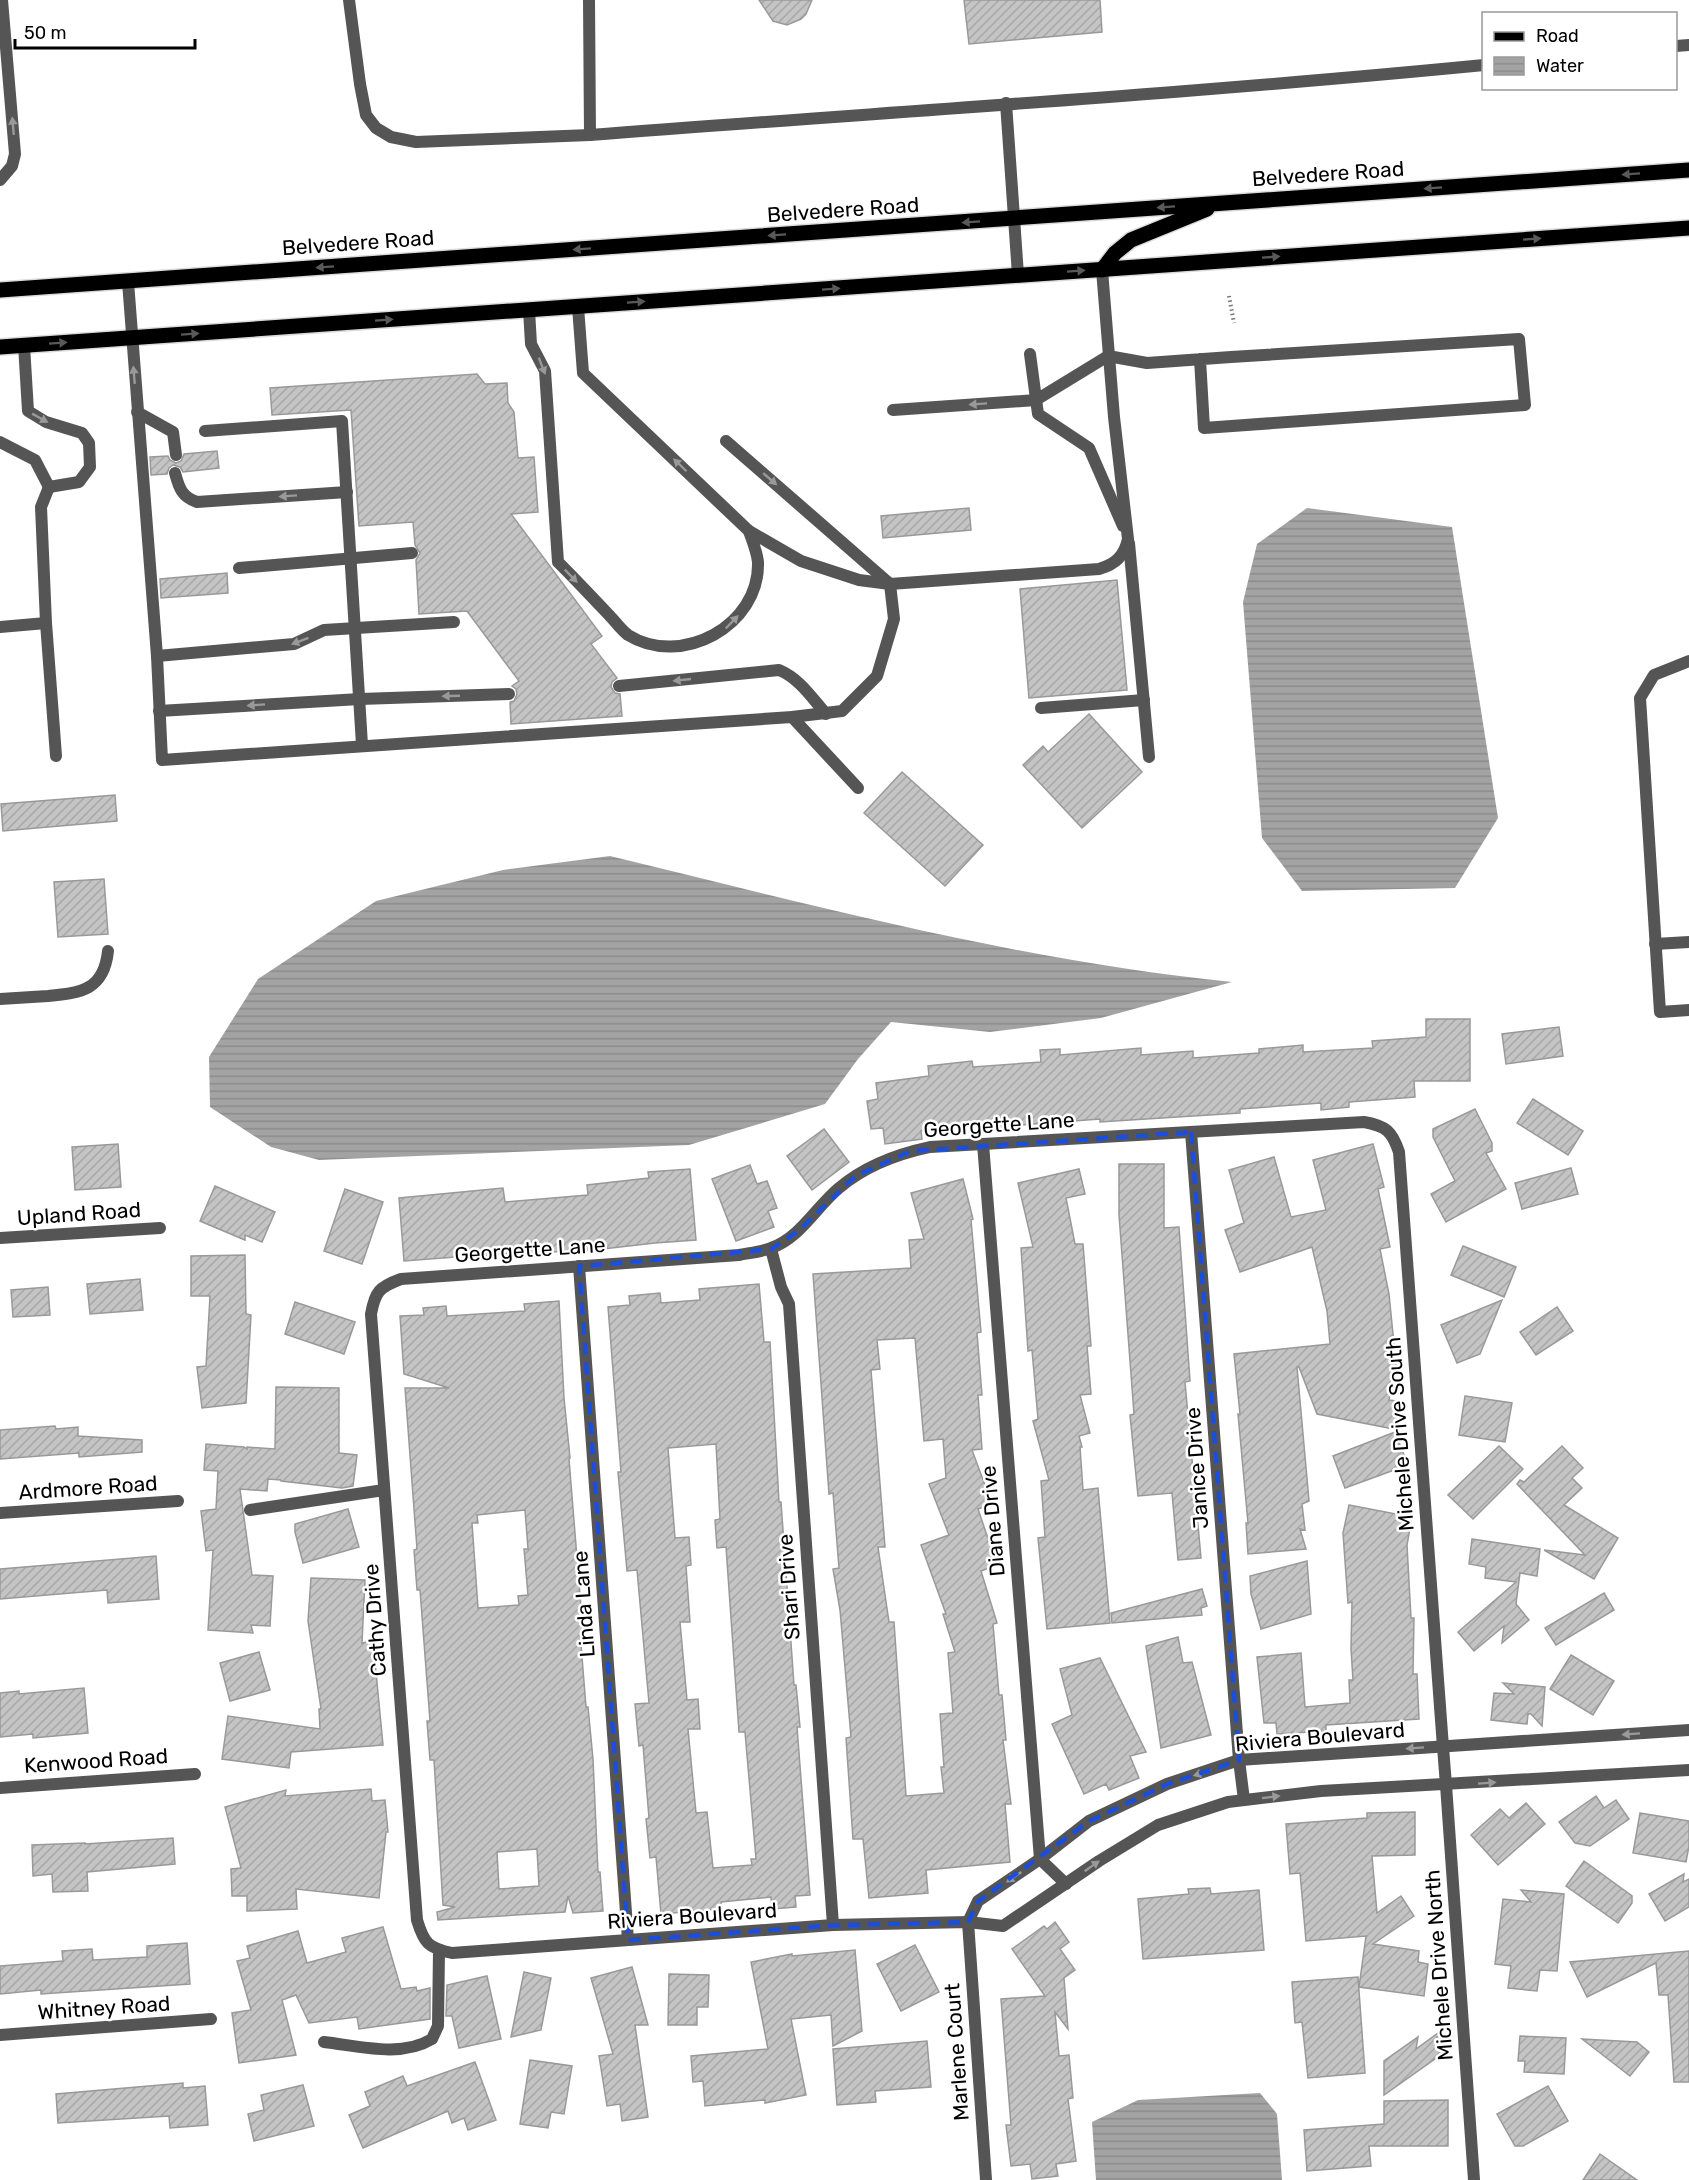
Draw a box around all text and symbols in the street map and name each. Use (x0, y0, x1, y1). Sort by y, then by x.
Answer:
scale bar (15, 12, 195, 50)
legend (1482, 12, 1677, 90)
text: 50 m (24, 22, 67, 44)
text: Road (1536, 25, 1579, 47)
text: Water (1536, 55, 1584, 77)
one-way arrow (9, 117, 18, 136)
street label: Belvedere Road (1251, 156, 1405, 191)
one-way arrow (1621, 170, 1640, 179)
one-way arrow (1424, 183, 1443, 193)
street label: Belvedere Road (766, 192, 920, 227)
one-way arrow (1156, 202, 1175, 212)
one-way arrow (962, 217, 981, 226)
street label: Belvedere Road (281, 225, 435, 260)
one-way arrow (767, 230, 786, 240)
one-way arrow (1523, 234, 1542, 243)
one-way arrow (573, 244, 592, 253)
one-way arrow (1261, 253, 1280, 262)
one-way arrow (315, 262, 334, 272)
one-way arrow (1067, 267, 1086, 276)
one-way arrow (821, 284, 840, 293)
one-way arrow (627, 298, 646, 307)
one-way arrow (375, 316, 394, 325)
one-way arrow (180, 329, 199, 339)
one-way arrow (49, 338, 68, 348)
one-way arrow (537, 358, 547, 376)
one-way arrow (129, 366, 139, 385)
one-way arrow (968, 399, 987, 409)
one-way arrow (32, 413, 49, 423)
one-way arrow (673, 458, 688, 472)
one-way arrow (762, 472, 777, 485)
one-way arrow (279, 491, 298, 501)
one-way arrow (564, 568, 578, 583)
one-way arrow (725, 614, 739, 629)
one-way arrow (290, 636, 308, 646)
one-way arrow (672, 675, 691, 685)
one-way arrow (441, 691, 460, 700)
one-way arrow (247, 701, 266, 710)
street label: Georgette Lane (923, 1107, 1075, 1142)
street label: Upland Road (16, 1197, 142, 1230)
street label: Georgette Lane (454, 1232, 606, 1267)
street label: Michele Drive South (1380, 1336, 1419, 1532)
street label: Janice Drive (1180, 1406, 1213, 1530)
street label: Diane Drive (975, 1465, 1010, 1578)
street label: Ardmore Road (18, 1470, 158, 1505)
street label: Shari Drive (772, 1533, 805, 1641)
street label: Linda Lane (567, 1550, 600, 1658)
street label: Cathy Drive (358, 1563, 391, 1677)
street label: Riviera Boulevard (1234, 1717, 1406, 1756)
one-way arrow (1621, 1729, 1640, 1738)
street label: Kenwood Road (23, 1743, 169, 1778)
one-way arrow (1406, 1744, 1425, 1753)
one-way arrow (1193, 1769, 1211, 1778)
one-way arrow (1477, 1778, 1496, 1787)
one-way arrow (1262, 1792, 1281, 1802)
one-way arrow (1083, 1860, 1099, 1872)
street label: Michele Drive North (1419, 1869, 1458, 2061)
one-way arrow (1006, 1871, 1022, 1882)
street label: Riviera Boulevard (606, 1897, 778, 1934)
street label: Marlene Court (939, 1983, 974, 2122)
street label: Whitney Road (37, 1990, 171, 2025)

